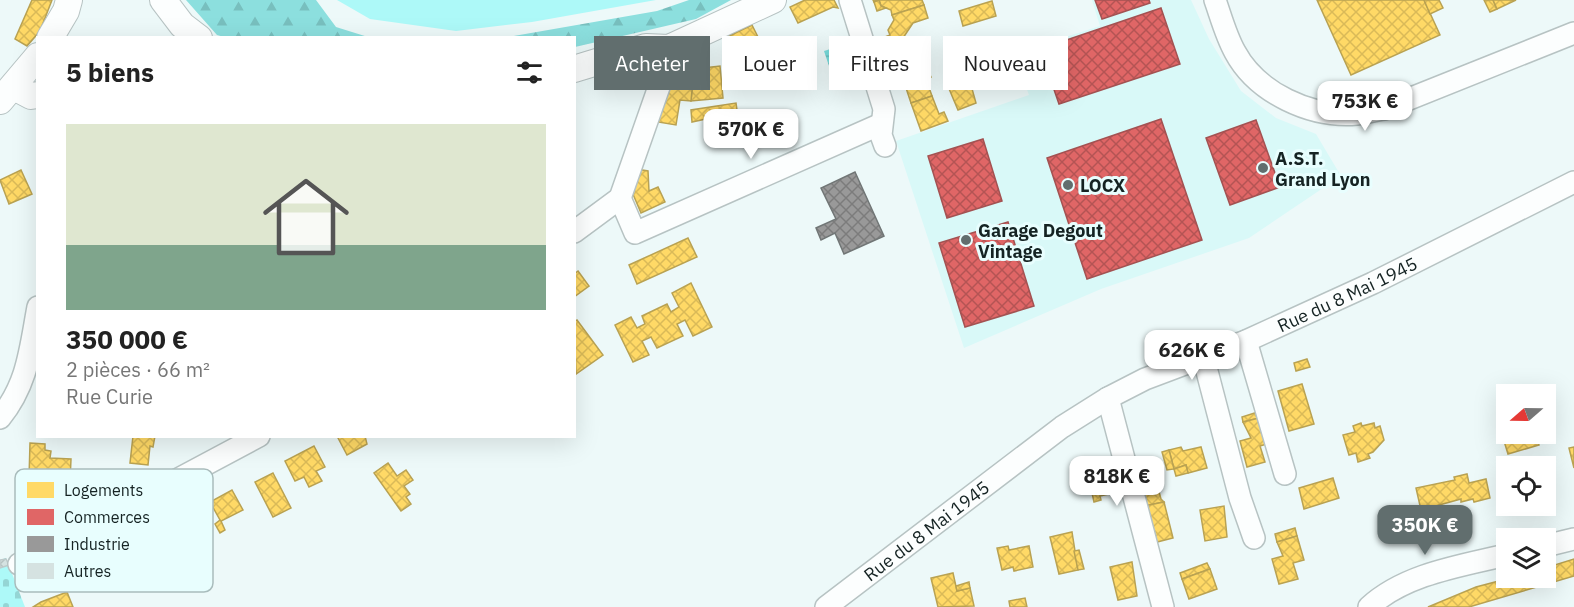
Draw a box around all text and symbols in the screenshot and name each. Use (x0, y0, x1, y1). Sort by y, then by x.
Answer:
chip: Acheter (594, 36, 710, 90)
chip: Louer (722, 36, 817, 90)
chip: Filtres (829, 36, 931, 90)
chip: Nouveau (943, 36, 1068, 90)
text: 5 biens (66, 55, 154, 89)
icon: filters (513, 56, 546, 89)
pin: 753K € (1316, 81, 1414, 132)
text: 753K € (1331, 87, 1399, 114)
pin: 570K € (702, 109, 800, 160)
text: 570K € (717, 115, 785, 142)
place label: A.S.T. Grand Lyon (1275, 147, 1370, 191)
marker: A.S.T. Grand Lyon (1256, 161, 1270, 175)
icon: home (252, 163, 360, 271)
place label: LOCX (1080, 174, 1125, 197)
marker: LOCX (1061, 178, 1075, 192)
place label: Garage Degout Vintage (978, 219, 1103, 263)
marker: Garage Degout Vintage (959, 233, 973, 247)
street label: Rue du 8 Mai 1945 (1273, 251, 1421, 337)
text: 350 000 € (66, 322, 188, 356)
pin: 626K € (1143, 330, 1241, 381)
text: 626K € (1158, 336, 1226, 363)
text: 2 pièces · 66 m² (66, 356, 210, 383)
text: Rue Curie (66, 383, 153, 410)
north arrow (1496, 384, 1556, 444)
map controls (1496, 384, 1556, 588)
pin: 818K € (1068, 456, 1166, 507)
button: locate (1496, 456, 1556, 516)
text: 818K € (1083, 462, 1151, 489)
legend (15, 469, 213, 592)
street label: Rue du 8 Mai 1945 (859, 475, 994, 586)
text: Logements (64, 480, 143, 500)
pin: 350K € (1376, 505, 1474, 556)
text: Commerces (64, 507, 150, 527)
text: 350K € (1391, 511, 1459, 538)
button: layers (1496, 528, 1556, 588)
text: Industrie (64, 534, 130, 554)
text: Autres (64, 561, 111, 581)

